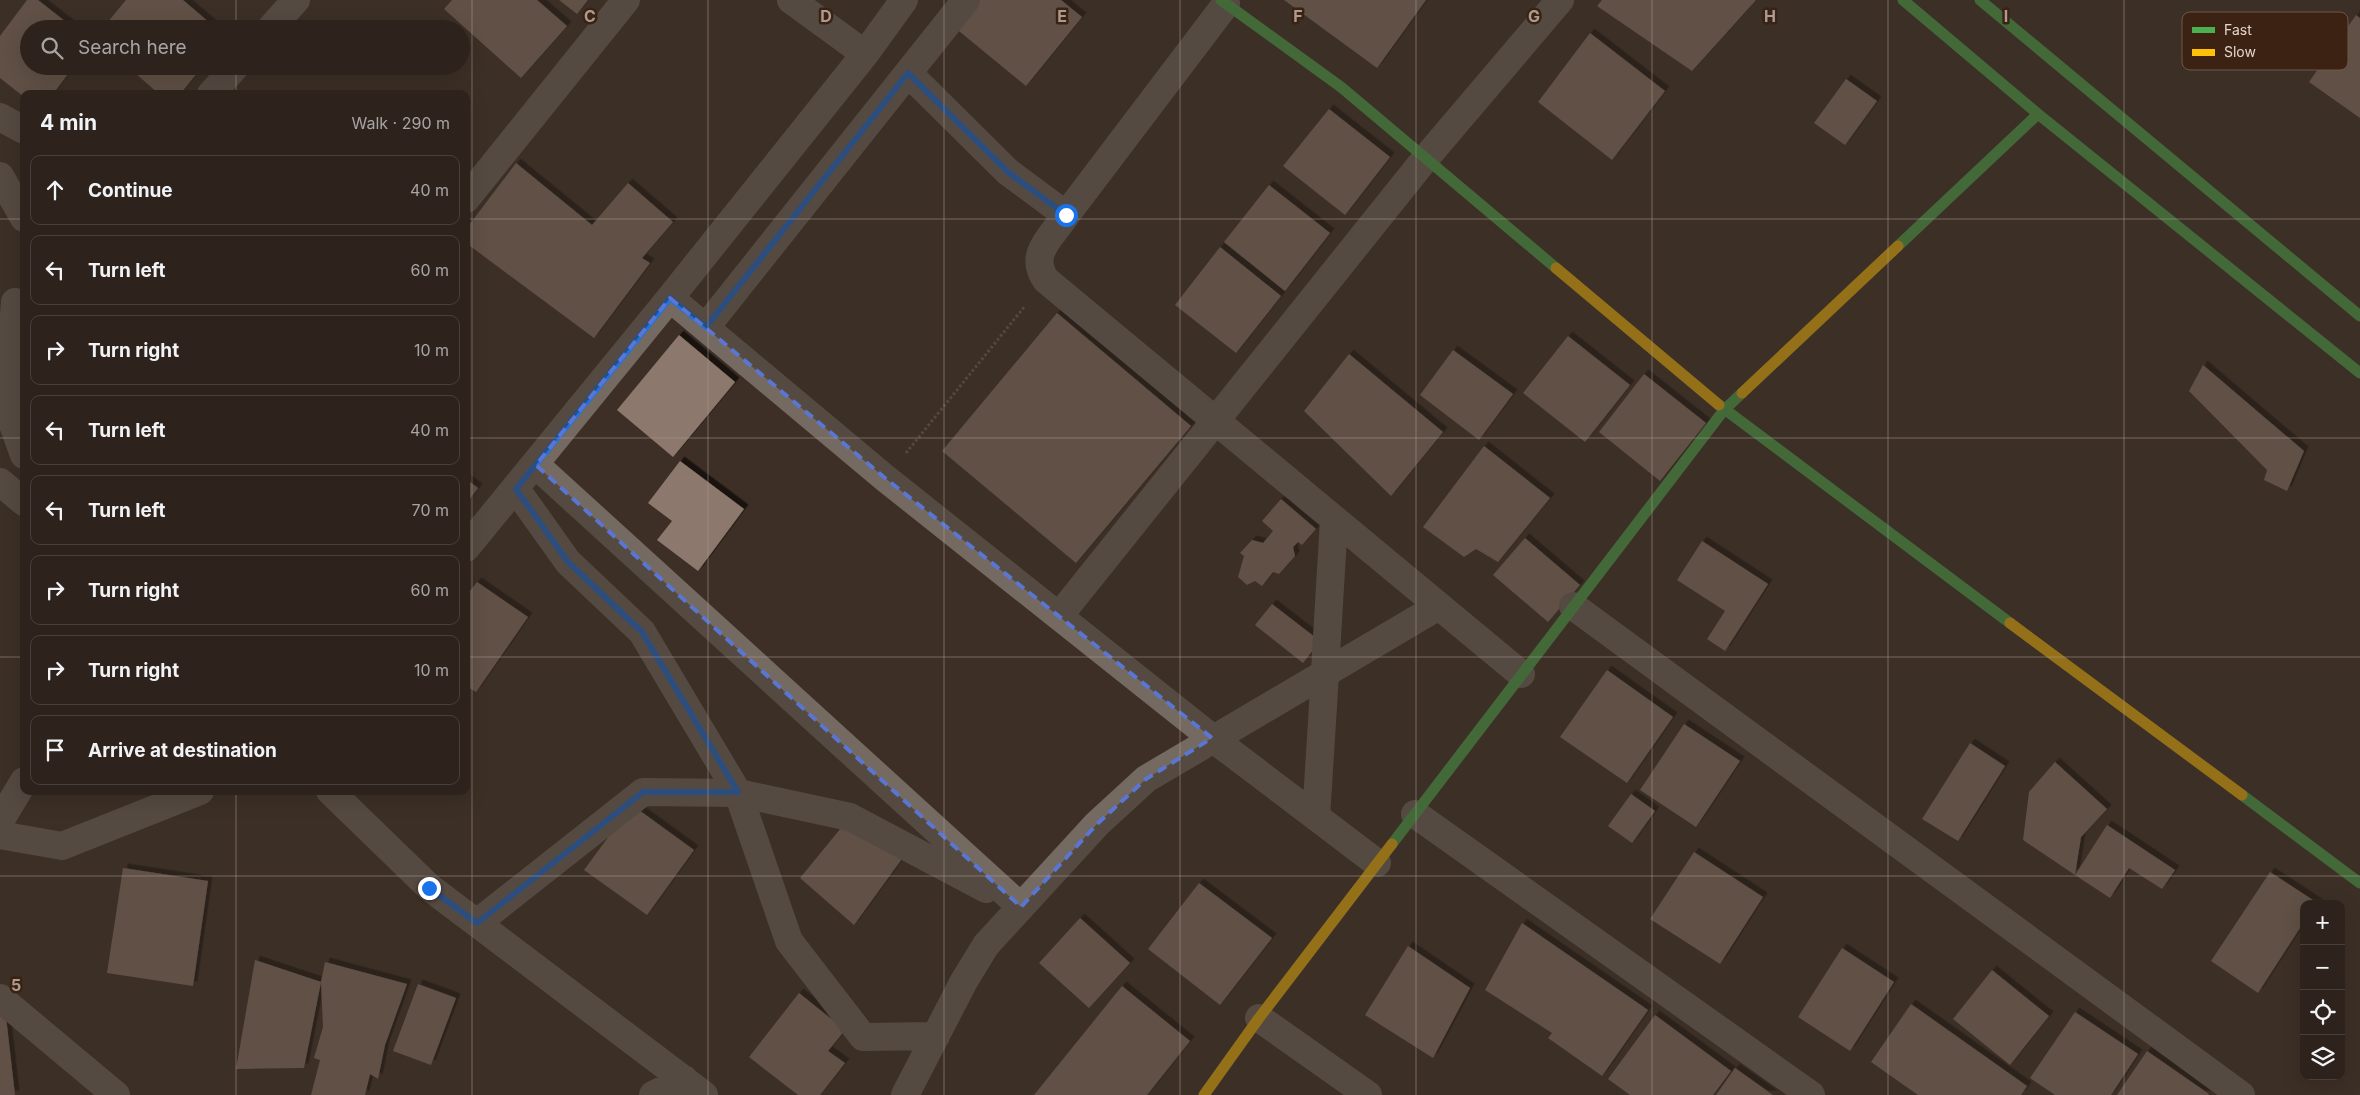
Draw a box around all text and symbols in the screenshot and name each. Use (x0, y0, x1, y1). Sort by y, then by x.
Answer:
text: C (584, 6, 596, 26)
text: D (820, 6, 832, 26)
text: E (1057, 6, 1067, 26)
text: F (1293, 6, 1303, 26)
text: G (1528, 6, 1540, 26)
text: H (1764, 6, 1776, 26)
text: I (2004, 6, 2008, 26)
legend (2182, 12, 2348, 70)
search box (20, 20, 470, 75)
text: Fast (2224, 21, 2252, 38)
icon: search (38, 34, 66, 62)
text: Search here (78, 36, 187, 59)
text: Slow (2224, 43, 2256, 60)
text: 4 min (40, 110, 97, 135)
text: Walk · 290 m (352, 113, 450, 133)
icon: ahead (41, 176, 69, 204)
text: Continue (88, 179, 173, 202)
text: 40 m (410, 180, 449, 200)
route start (1055, 204, 1078, 227)
icon: left (41, 256, 69, 284)
text: Turn left (88, 259, 166, 282)
text: 60 m (410, 260, 449, 280)
icon: right (41, 336, 69, 364)
text: Turn right (88, 339, 179, 362)
text: 10 m (414, 340, 449, 360)
icon: left (41, 416, 69, 444)
text: Turn left (88, 419, 166, 442)
text: 40 m (410, 420, 449, 440)
icon: left (41, 496, 69, 524)
text: Turn left (88, 499, 166, 522)
text: 70 m (412, 500, 449, 520)
icon: right (41, 576, 69, 604)
text: Turn right (88, 579, 179, 602)
text: 60 m (410, 580, 449, 600)
icon: right (41, 656, 69, 684)
text: Turn right (88, 659, 179, 682)
text: 10 m (414, 660, 449, 680)
icon: arrive (41, 736, 69, 764)
text: Arrive at destination (88, 739, 277, 762)
route end (418, 877, 441, 900)
map controls (2300, 900, 2345, 1080)
button: + (2300, 900, 2345, 945)
button: − (2300, 945, 2345, 990)
text: 5 (11, 975, 21, 995)
button: locate (2300, 990, 2345, 1035)
button: layers (2300, 1035, 2345, 1080)

